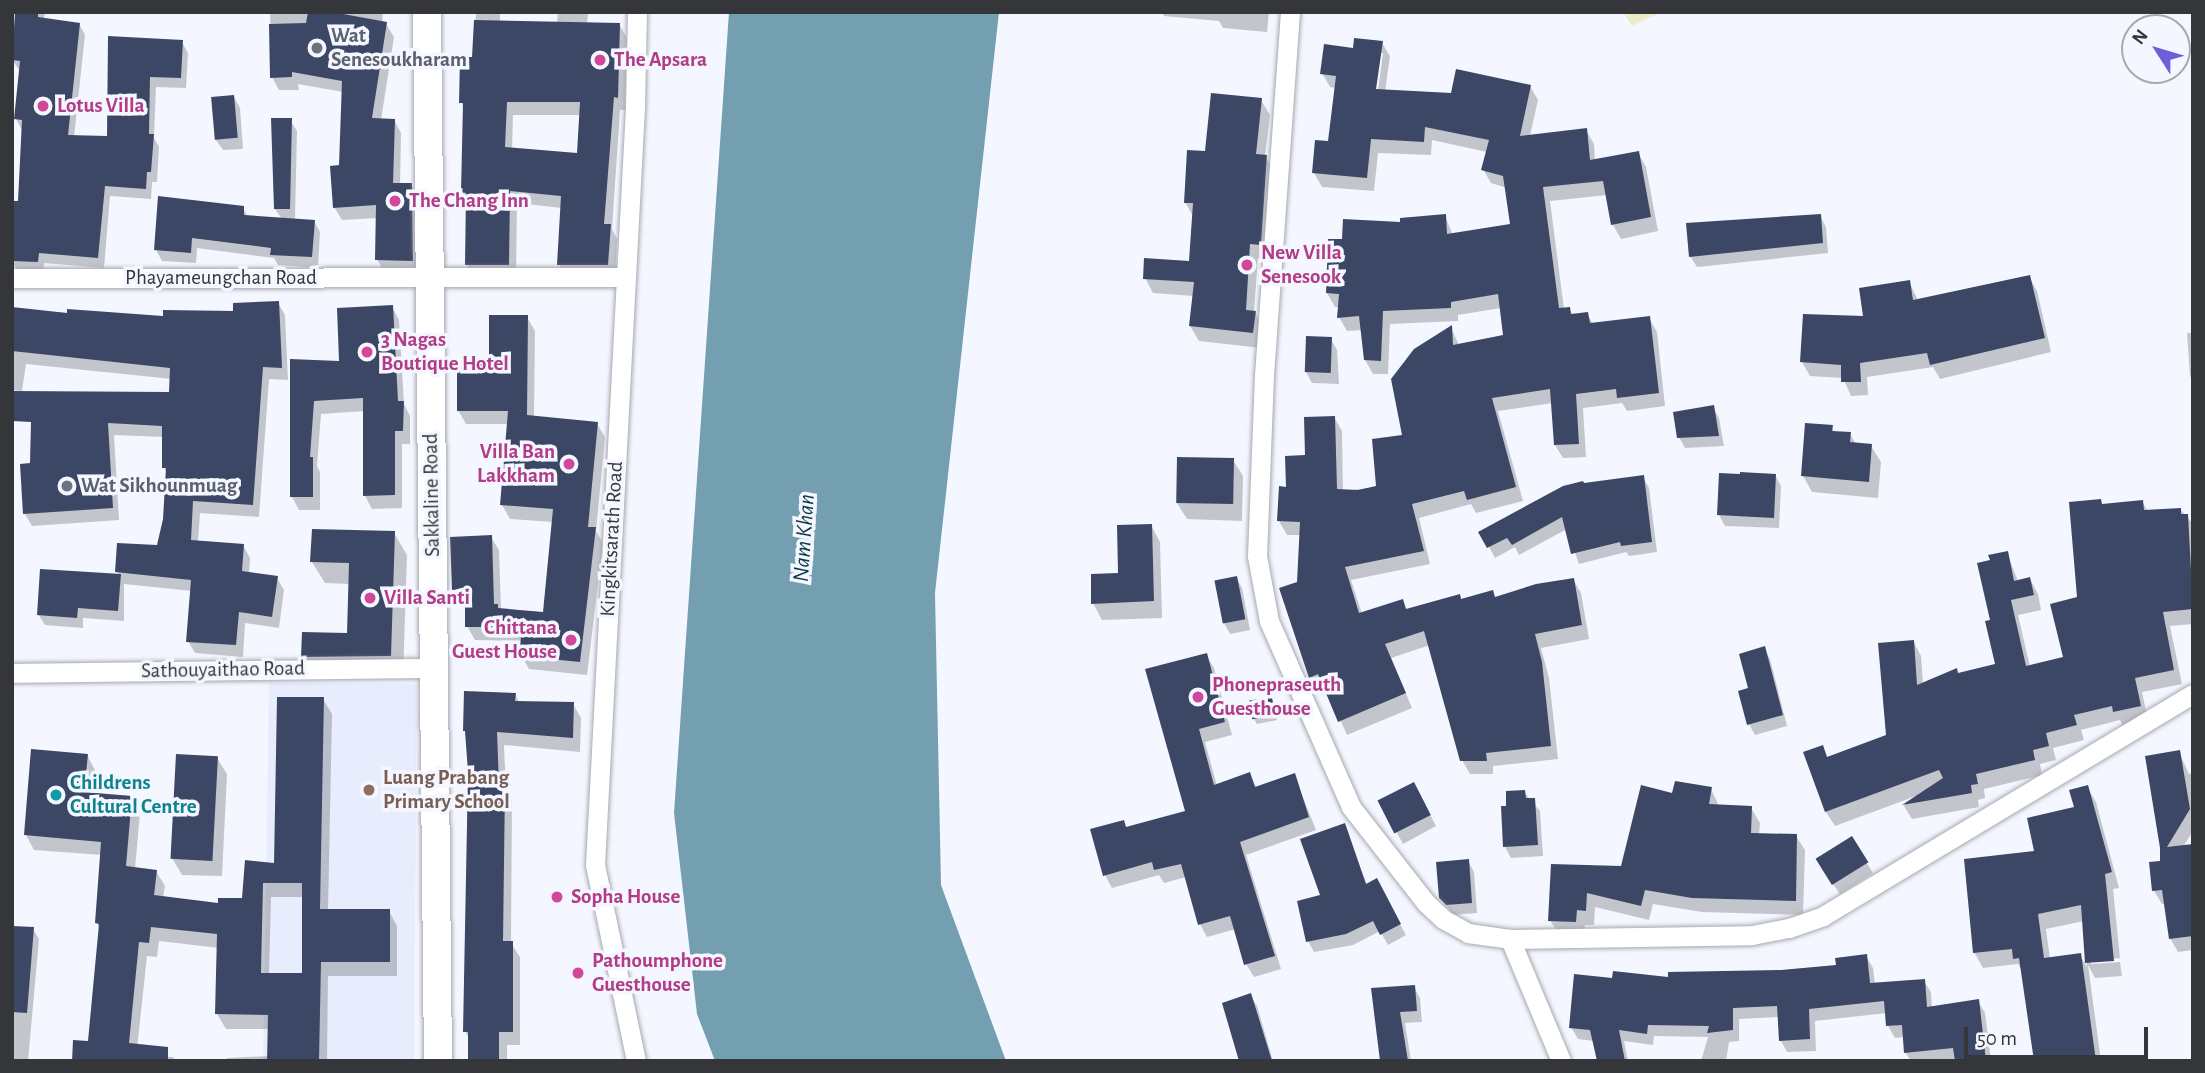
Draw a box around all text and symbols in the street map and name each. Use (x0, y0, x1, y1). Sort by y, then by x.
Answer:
north arrow (2121, 14, 2191, 84)
place label: Wat Senesoukharam (331, 23, 467, 73)
text: N (2129, 26, 2152, 48)
marker: Wat Senesoukharam (309, 40, 325, 56)
place label: The Apsara (614, 47, 707, 73)
marker: The Apsara (592, 52, 608, 68)
place label: Lotus Villa (57, 93, 145, 119)
marker: Lotus Villa (35, 98, 51, 114)
place label: The Chang Inn (409, 188, 529, 214)
marker: The Chang Inn (387, 193, 403, 209)
place label: New Villa Senesook (1261, 240, 1342, 290)
marker: New Villa Senesook (1239, 257, 1255, 273)
street label: Phayameungchan Road (125, 265, 317, 291)
place label: 3 Nagas Boutique Hotel (381, 327, 509, 377)
marker: 3 Nagas Boutique Hotel (359, 344, 375, 360)
street label: Sakkaline Road (418, 433, 446, 557)
place label: Villa Ban Lakkham (477, 439, 555, 489)
marker: Villa Ban Lakkham (561, 456, 577, 472)
street label: Kingkitsarath Road (595, 461, 629, 617)
place label: Wat Sikhounmuag (81, 473, 237, 499)
marker: Wat Sikhounmuag (59, 478, 75, 494)
water label: Nam Khan (788, 493, 822, 583)
place label: Villa Santi (384, 585, 470, 611)
marker: Villa Santi (362, 590, 378, 606)
place label: Chittana Guest House (452, 615, 557, 665)
marker: Chittana Guest House (563, 632, 579, 648)
street label: Sathouyaithao Road (141, 656, 305, 684)
place label: Phonepraseuth Guesthouse (1212, 672, 1341, 722)
marker: Phonepraseuth Guesthouse (1190, 689, 1206, 705)
place label: Luang Prabang Primary School (383, 765, 510, 815)
place label: Childrens Cultural Centre (70, 770, 197, 820)
marker: Luang Prabang Primary School (361, 782, 377, 798)
marker: Childrens Cultural Centre (48, 787, 64, 803)
place label: Sopha House (571, 884, 680, 910)
marker: Sopha House (549, 889, 565, 905)
place label: Pathoumphone Guesthouse (592, 948, 723, 998)
marker: Pathoumphone Guesthouse (570, 965, 586, 981)
scale bar (1967, 1014, 2151, 1058)
text: 50 m (1977, 1028, 2017, 1049)

